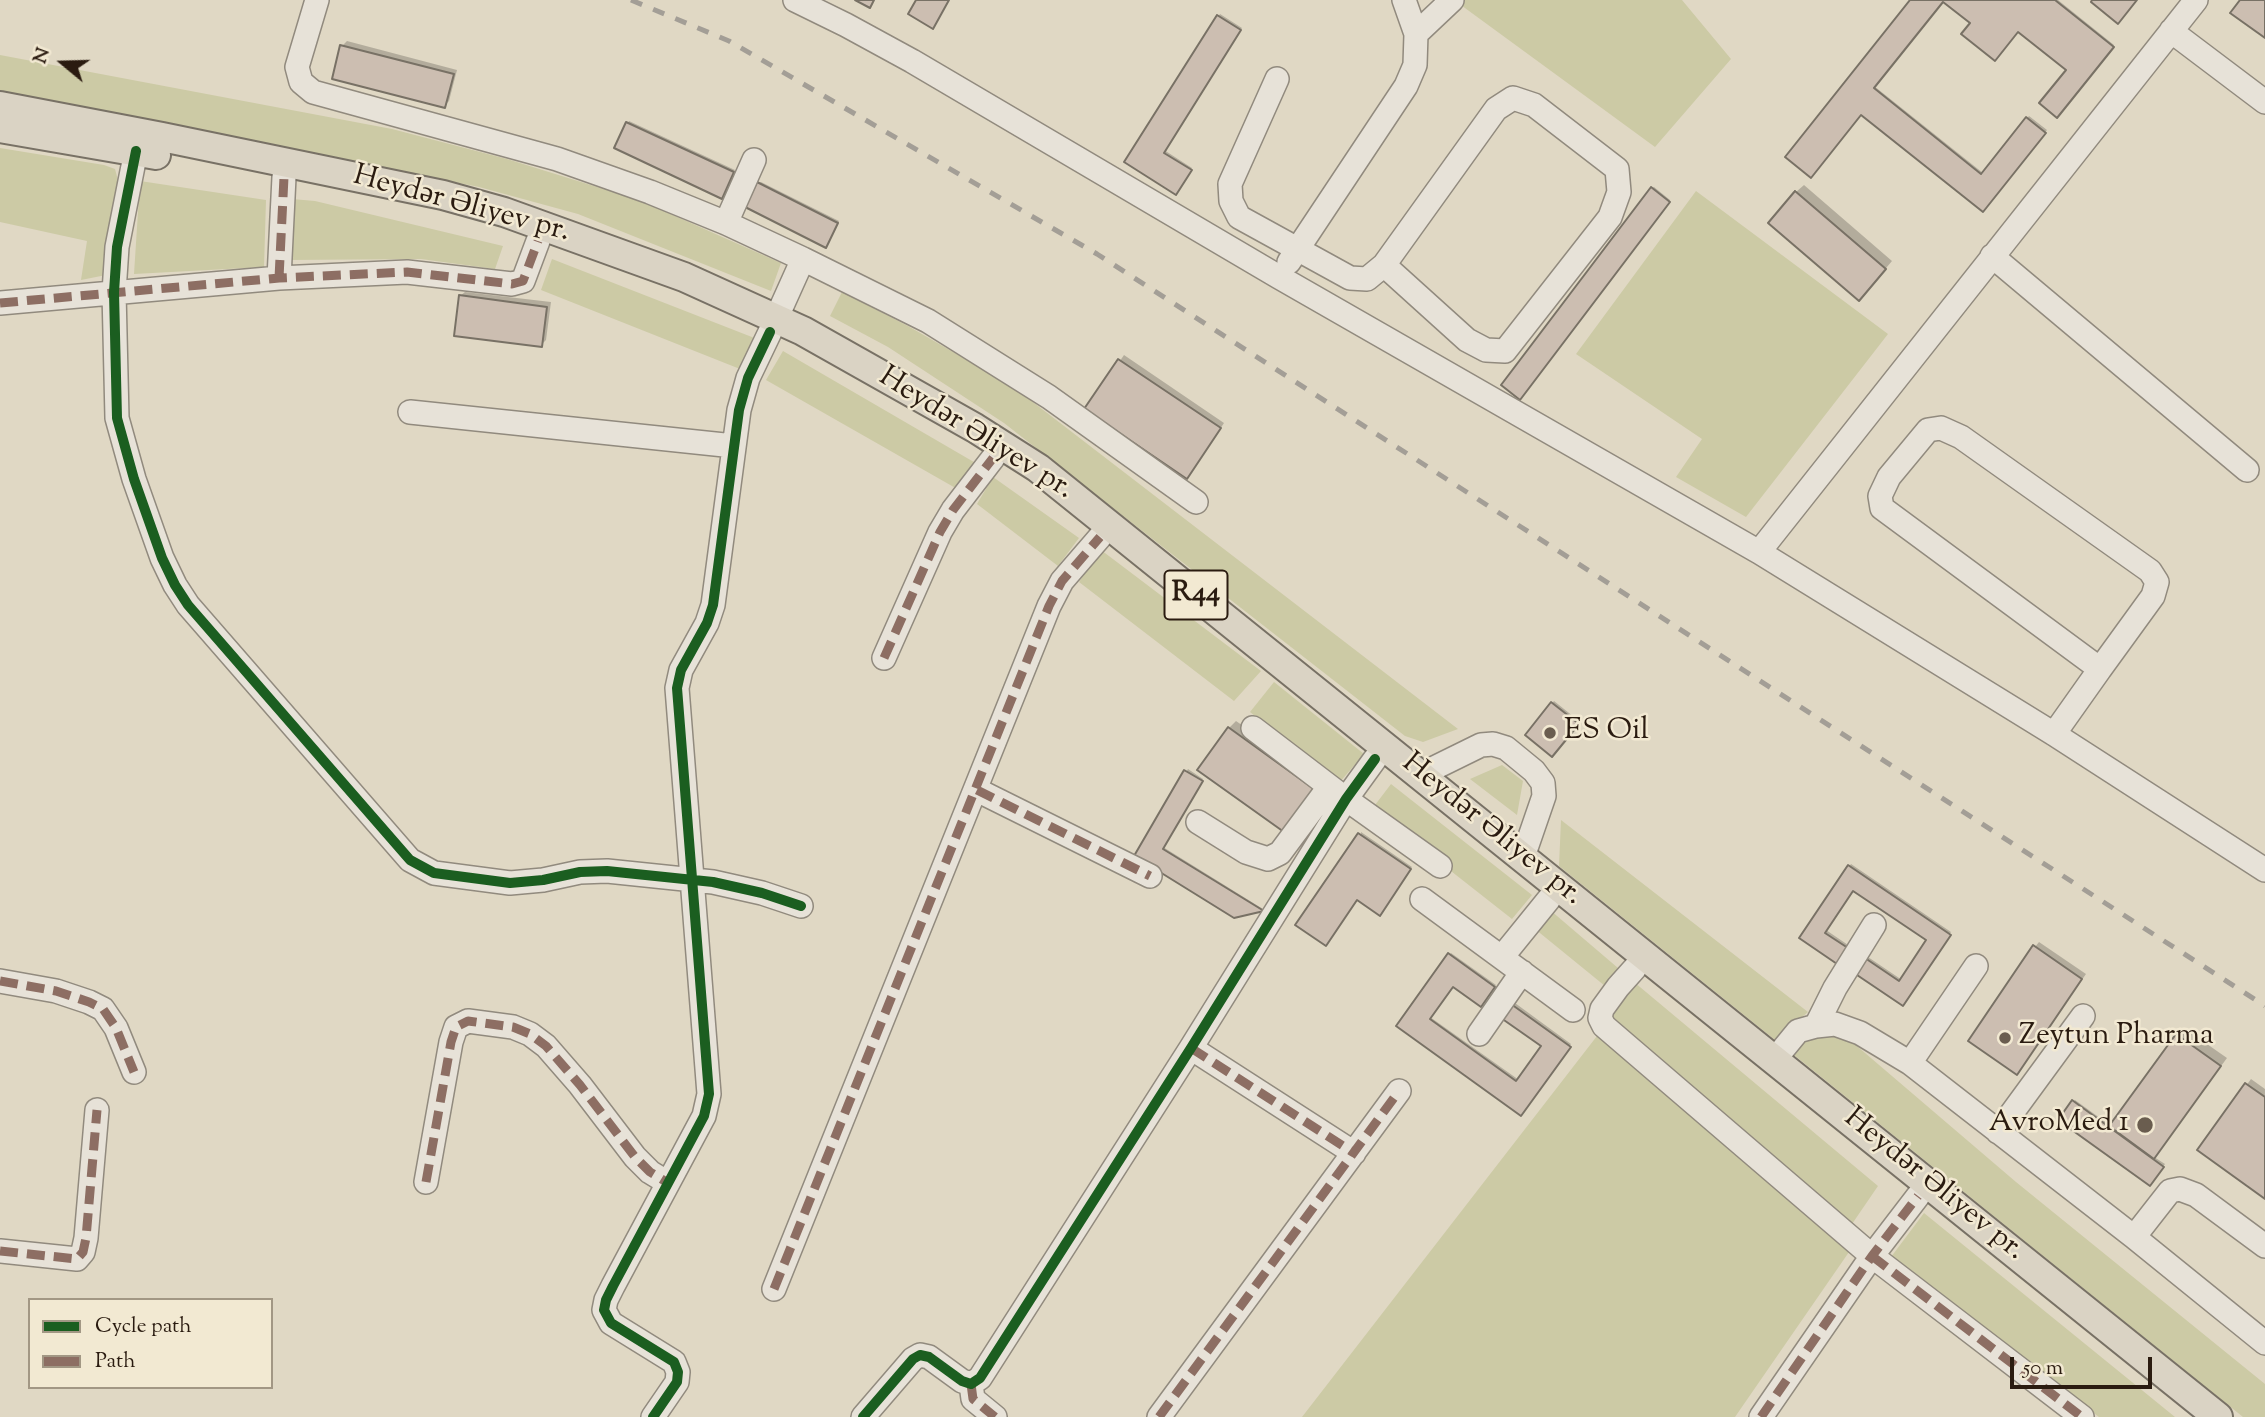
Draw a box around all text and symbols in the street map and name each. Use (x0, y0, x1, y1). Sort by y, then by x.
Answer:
north arrow (28, 28, 98, 98)
text: N (27, 44, 58, 68)
street label: Heydər Əliyev pr. (349, 160, 573, 252)
street label: Heydər Əliyev pr. (871, 361, 1079, 509)
road number: R44 (1164, 570, 1228, 620)
place label: ES Oil (1564, 715, 1649, 751)
marker: ES Oil (1542, 725, 1558, 741)
street label: Heydər Əliyev pr. (1393, 747, 1589, 915)
place label: Zeytun Pharma (2019, 1020, 2214, 1056)
marker: Zeytun Pharma (1997, 1030, 2013, 1046)
street label: Heydər Əliyev pr. (1835, 1102, 2031, 1270)
place label: AvroMed 1 (1989, 1107, 2129, 1143)
marker: AvroMed 1 (2135, 1115, 2155, 1135)
legend (28, 1298, 273, 1389)
text: Cycle path (95, 1312, 192, 1342)
scale bar (2013, 1344, 2155, 1388)
text: Path (95, 1347, 136, 1377)
text: 50 m (2023, 1354, 2063, 1384)

